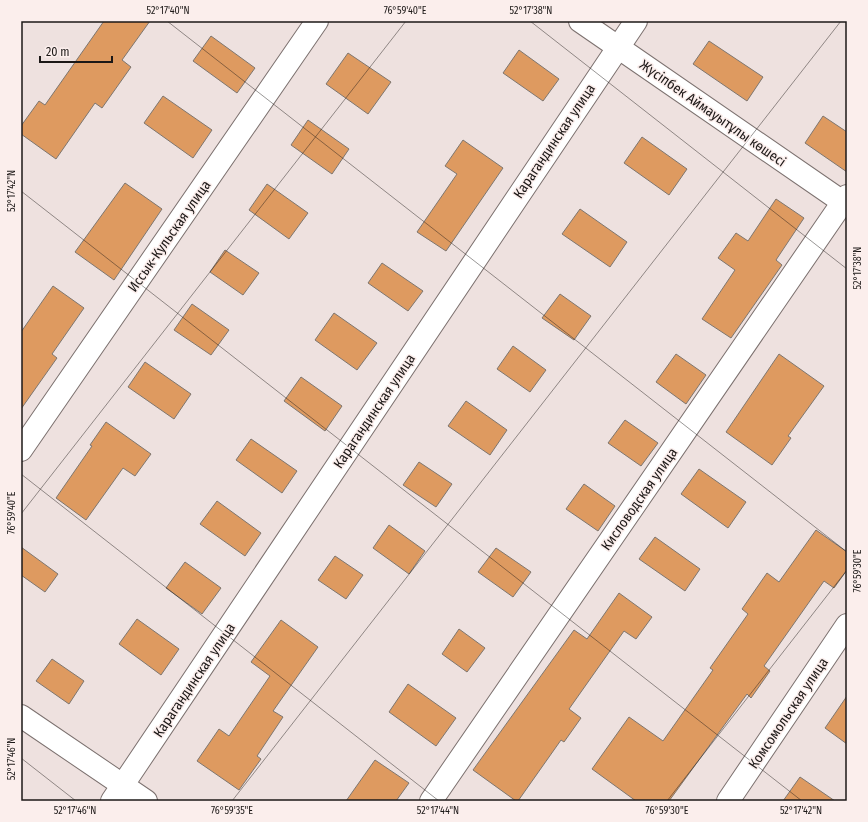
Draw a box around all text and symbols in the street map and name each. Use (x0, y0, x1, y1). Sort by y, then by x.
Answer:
text: 52°17'40"N (146, 5, 190, 17)
text: 76°59'40"E (384, 5, 427, 17)
text: 52°17'38"N (510, 5, 552, 17)
scale bar (40, 38, 112, 64)
text: 20 m (46, 45, 70, 59)
street label: Жүсіпбек Аймауытұлы көшесі (636, 56, 789, 171)
street label: Карагандинская улица (510, 81, 599, 202)
text: 52°17'42"N (6, 170, 18, 212)
street label: Иссык-Кульская улица (124, 177, 214, 295)
text: 52°17'38"N (852, 247, 864, 289)
street label: Карагандинская улица (330, 351, 419, 472)
street label: Кисловодская улица (598, 445, 681, 554)
text: 76°59'40"E (6, 491, 18, 534)
text: 76°59'30"E (852, 549, 864, 592)
street label: Карагандинская улица (150, 620, 239, 741)
street label: Комсомольская улица (745, 654, 832, 772)
text: 52°17'46"N (6, 738, 18, 780)
text: 52°17'46"N (54, 805, 96, 817)
text: 76°59'35"E (211, 805, 253, 817)
text: 52°17'44"N (417, 805, 459, 817)
text: 76°59'30"E (646, 805, 689, 817)
text: 52°17'42"N (780, 805, 822, 817)

